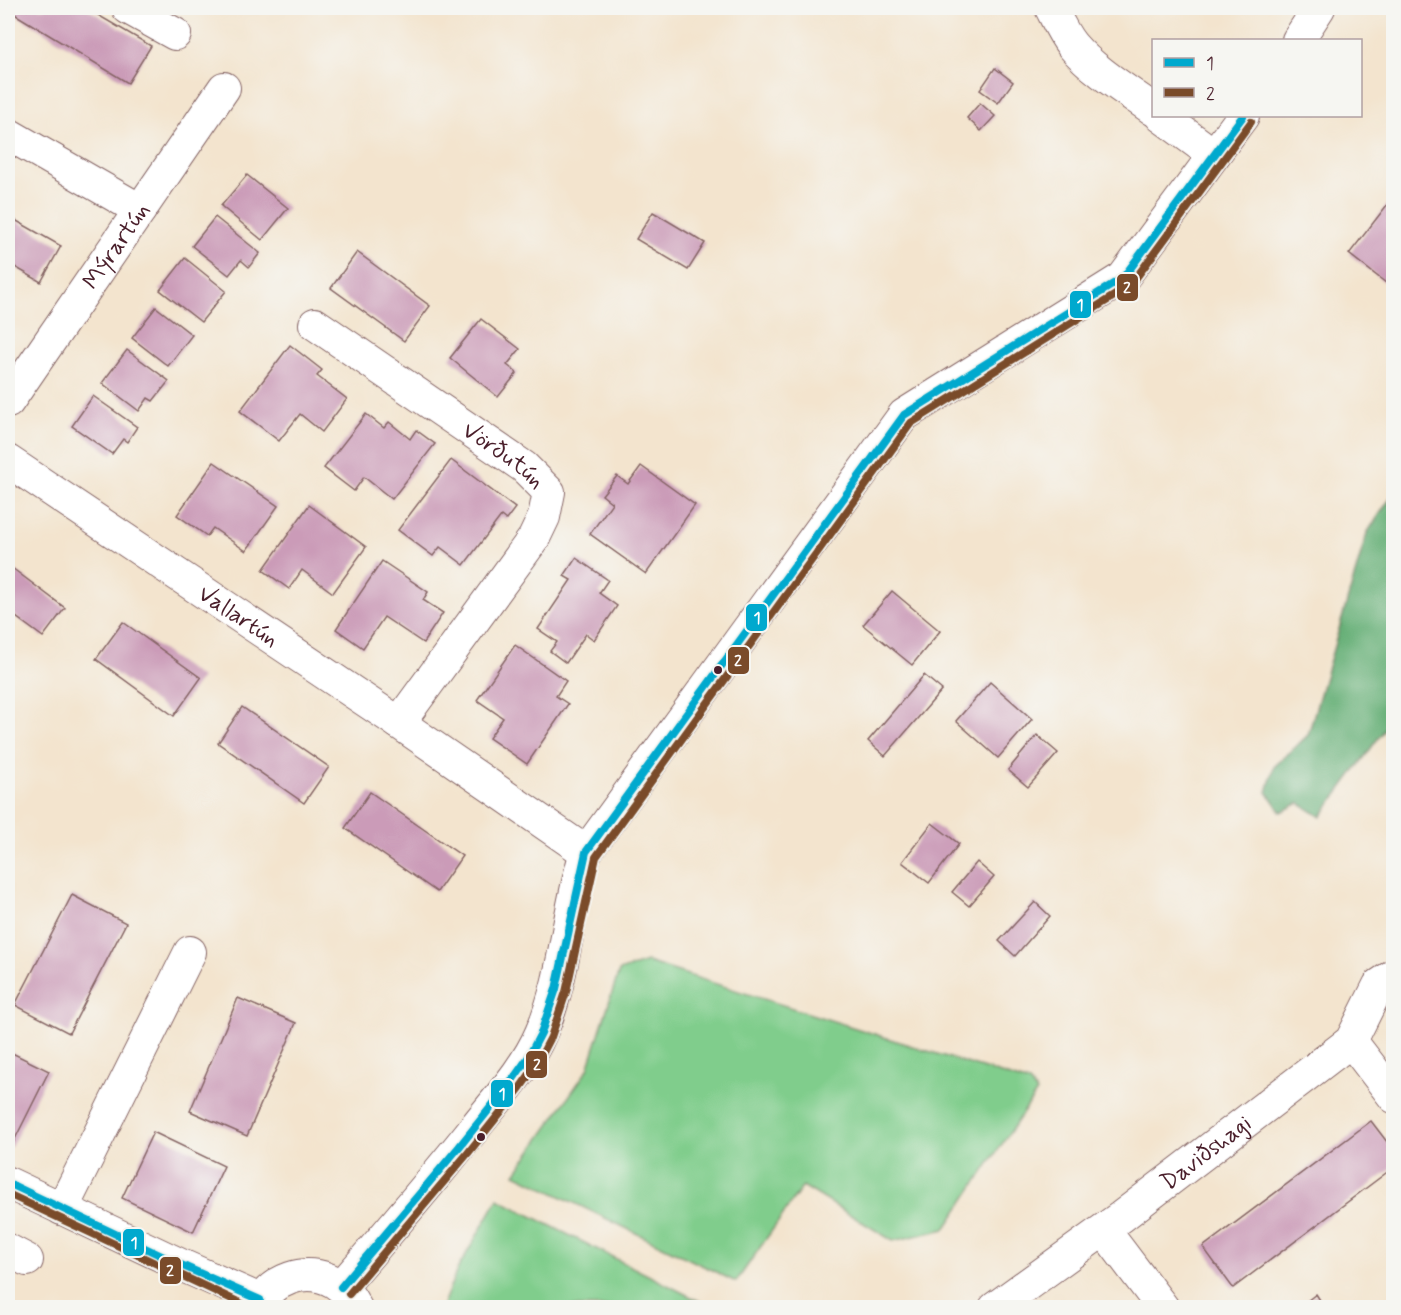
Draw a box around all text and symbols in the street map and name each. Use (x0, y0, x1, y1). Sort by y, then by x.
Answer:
legend (1152, 39, 1362, 117)
text: 1 (1206, 52, 1214, 76)
text: 2 (1206, 82, 1215, 106)
street label: Mýrartún (76, 197, 158, 296)
line badge: 2 (1116, 273, 1139, 302)
text: 2 (1123, 278, 1131, 299)
line badge: 1 (1069, 290, 1092, 319)
text: 1 (1076, 295, 1084, 316)
street label: Vörðutún (456, 415, 551, 496)
street label: Vallartún (192, 579, 285, 655)
line badge: 1 (745, 603, 768, 632)
text: 1 (753, 608, 761, 629)
line badge: 2 (727, 646, 750, 675)
text: 2 (734, 651, 742, 672)
unlabelled marker (712, 664, 724, 676)
line badge: 2 (525, 1050, 548, 1079)
text: 2 (533, 1055, 541, 1076)
line badge: 1 (490, 1079, 514, 1108)
text: 1 (498, 1084, 506, 1105)
street label: Daviðshagi (1155, 1109, 1258, 1198)
unlabelled marker (475, 1131, 487, 1143)
line badge: 1 (122, 1228, 145, 1257)
text: 1 (130, 1233, 138, 1254)
line badge: 2 (159, 1256, 182, 1285)
text: 2 (166, 1261, 174, 1282)

